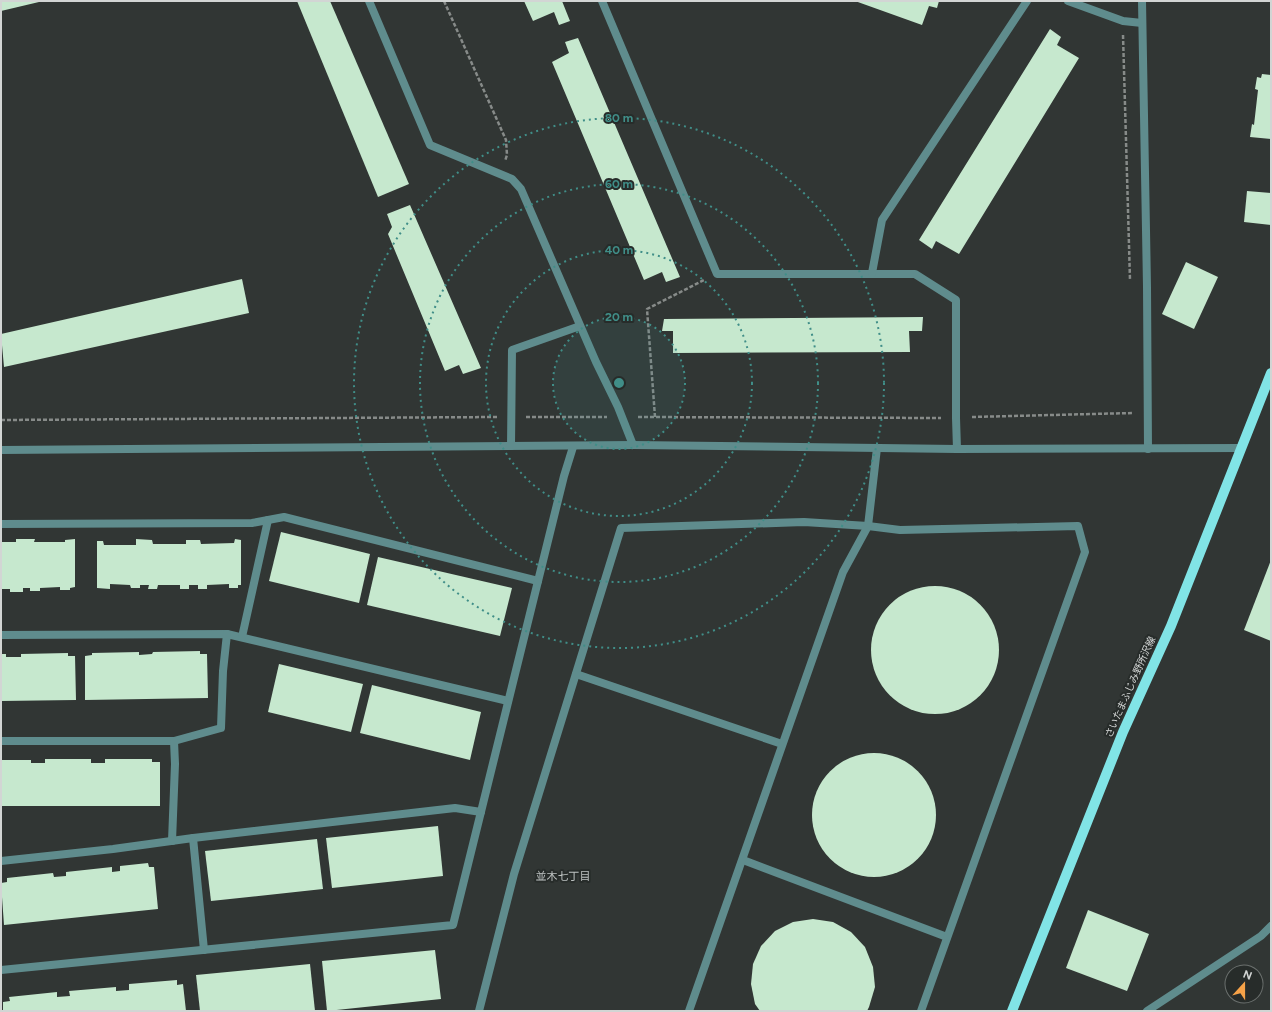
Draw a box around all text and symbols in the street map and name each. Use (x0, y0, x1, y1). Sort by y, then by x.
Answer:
text: 80 m (605, 111, 633, 125)
text: 60 m (605, 177, 633, 191)
text: 40 m (605, 243, 633, 257)
text: 20 m (605, 310, 633, 324)
centre of rings (612, 376, 626, 390)
street label: さいたまふじみ野所沢線 (1102, 634, 1158, 740)
district label: 並木七丁目 (536, 870, 591, 883)
north arrow (1224, 964, 1264, 1004)
text: N (1241, 968, 1254, 983)

